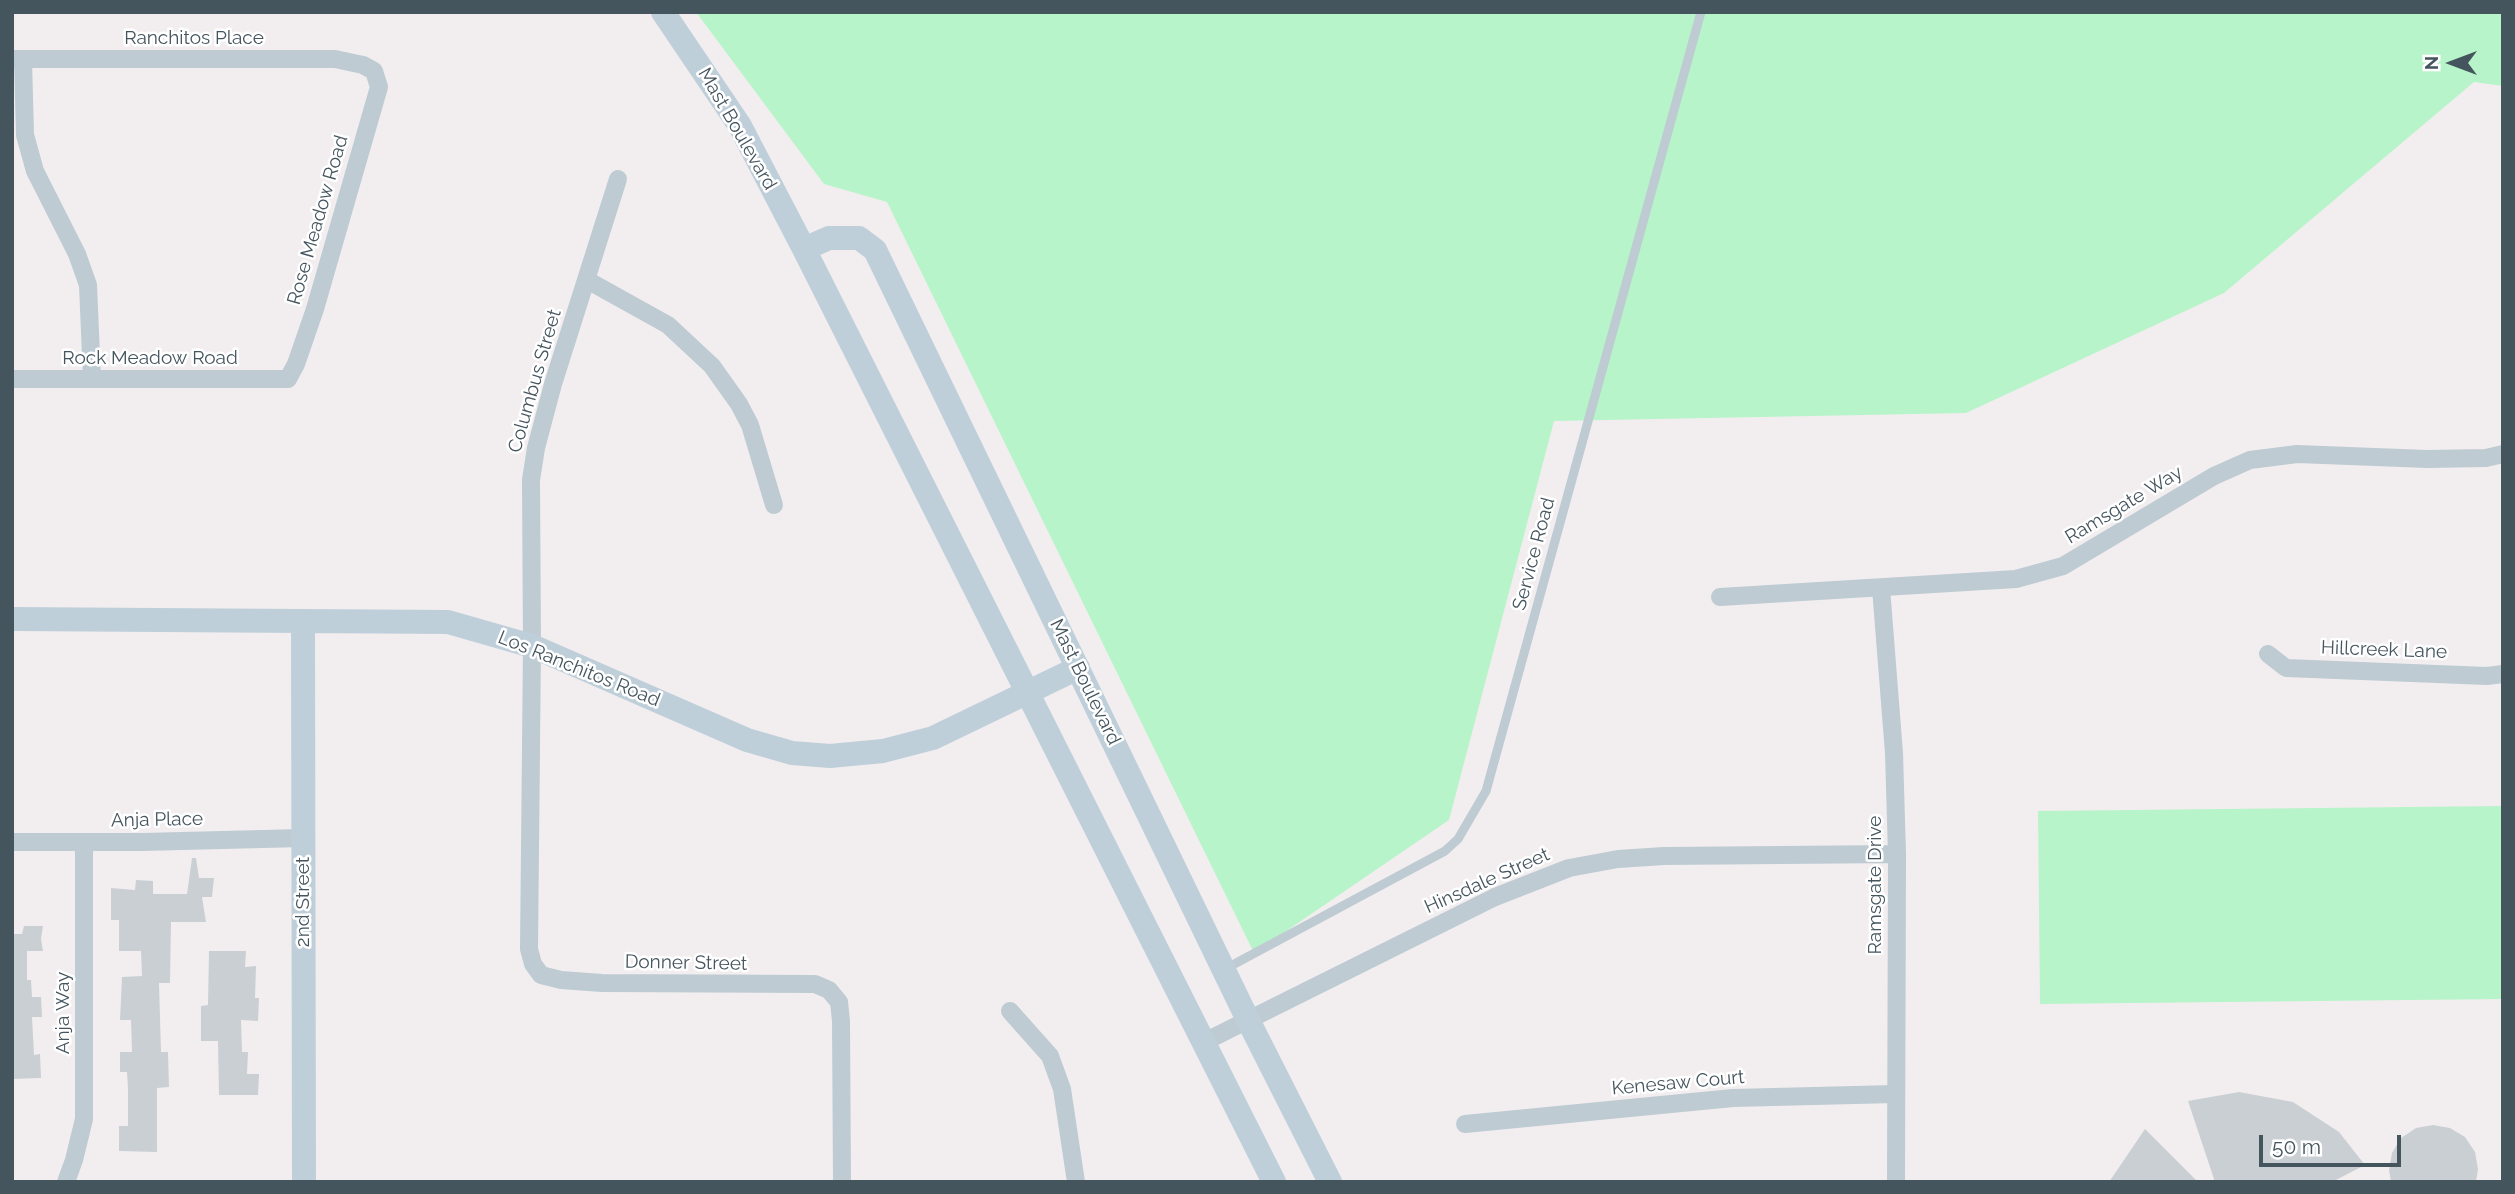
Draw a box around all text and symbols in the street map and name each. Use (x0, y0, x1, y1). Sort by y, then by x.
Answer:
street label: Ranchitos Place (124, 27, 264, 49)
north arrow (2417, 28, 2487, 98)
text: N (2420, 56, 2442, 70)
street label: Mast Boulevard (693, 64, 781, 194)
street label: Rose Meadow Road (283, 133, 353, 307)
street label: Columbus Street (504, 307, 566, 455)
street label: Rock Meadow Road (62, 347, 238, 369)
street label: Ramsgate Way (2061, 461, 2187, 549)
street label: Service Road (1508, 495, 1560, 613)
street label: Mast Boulevard (1045, 615, 1125, 749)
street label: Los Ranchitos Road (495, 626, 663, 712)
street label: Hillcreek Lane (2321, 636, 2447, 664)
street label: Anja Place (111, 808, 203, 832)
street label: Ramsgate Drive (1864, 816, 1886, 954)
street label: Hinsdale Street (1421, 843, 1553, 919)
street label: 2nd Street (292, 857, 314, 947)
street label: Donner Street (625, 951, 747, 975)
street label: Anja Way (52, 972, 74, 1054)
street label: Kenesaw Court (1611, 1066, 1745, 1100)
scale bar (2263, 1120, 2405, 1164)
text: 50 m (2272, 1134, 2321, 1159)

